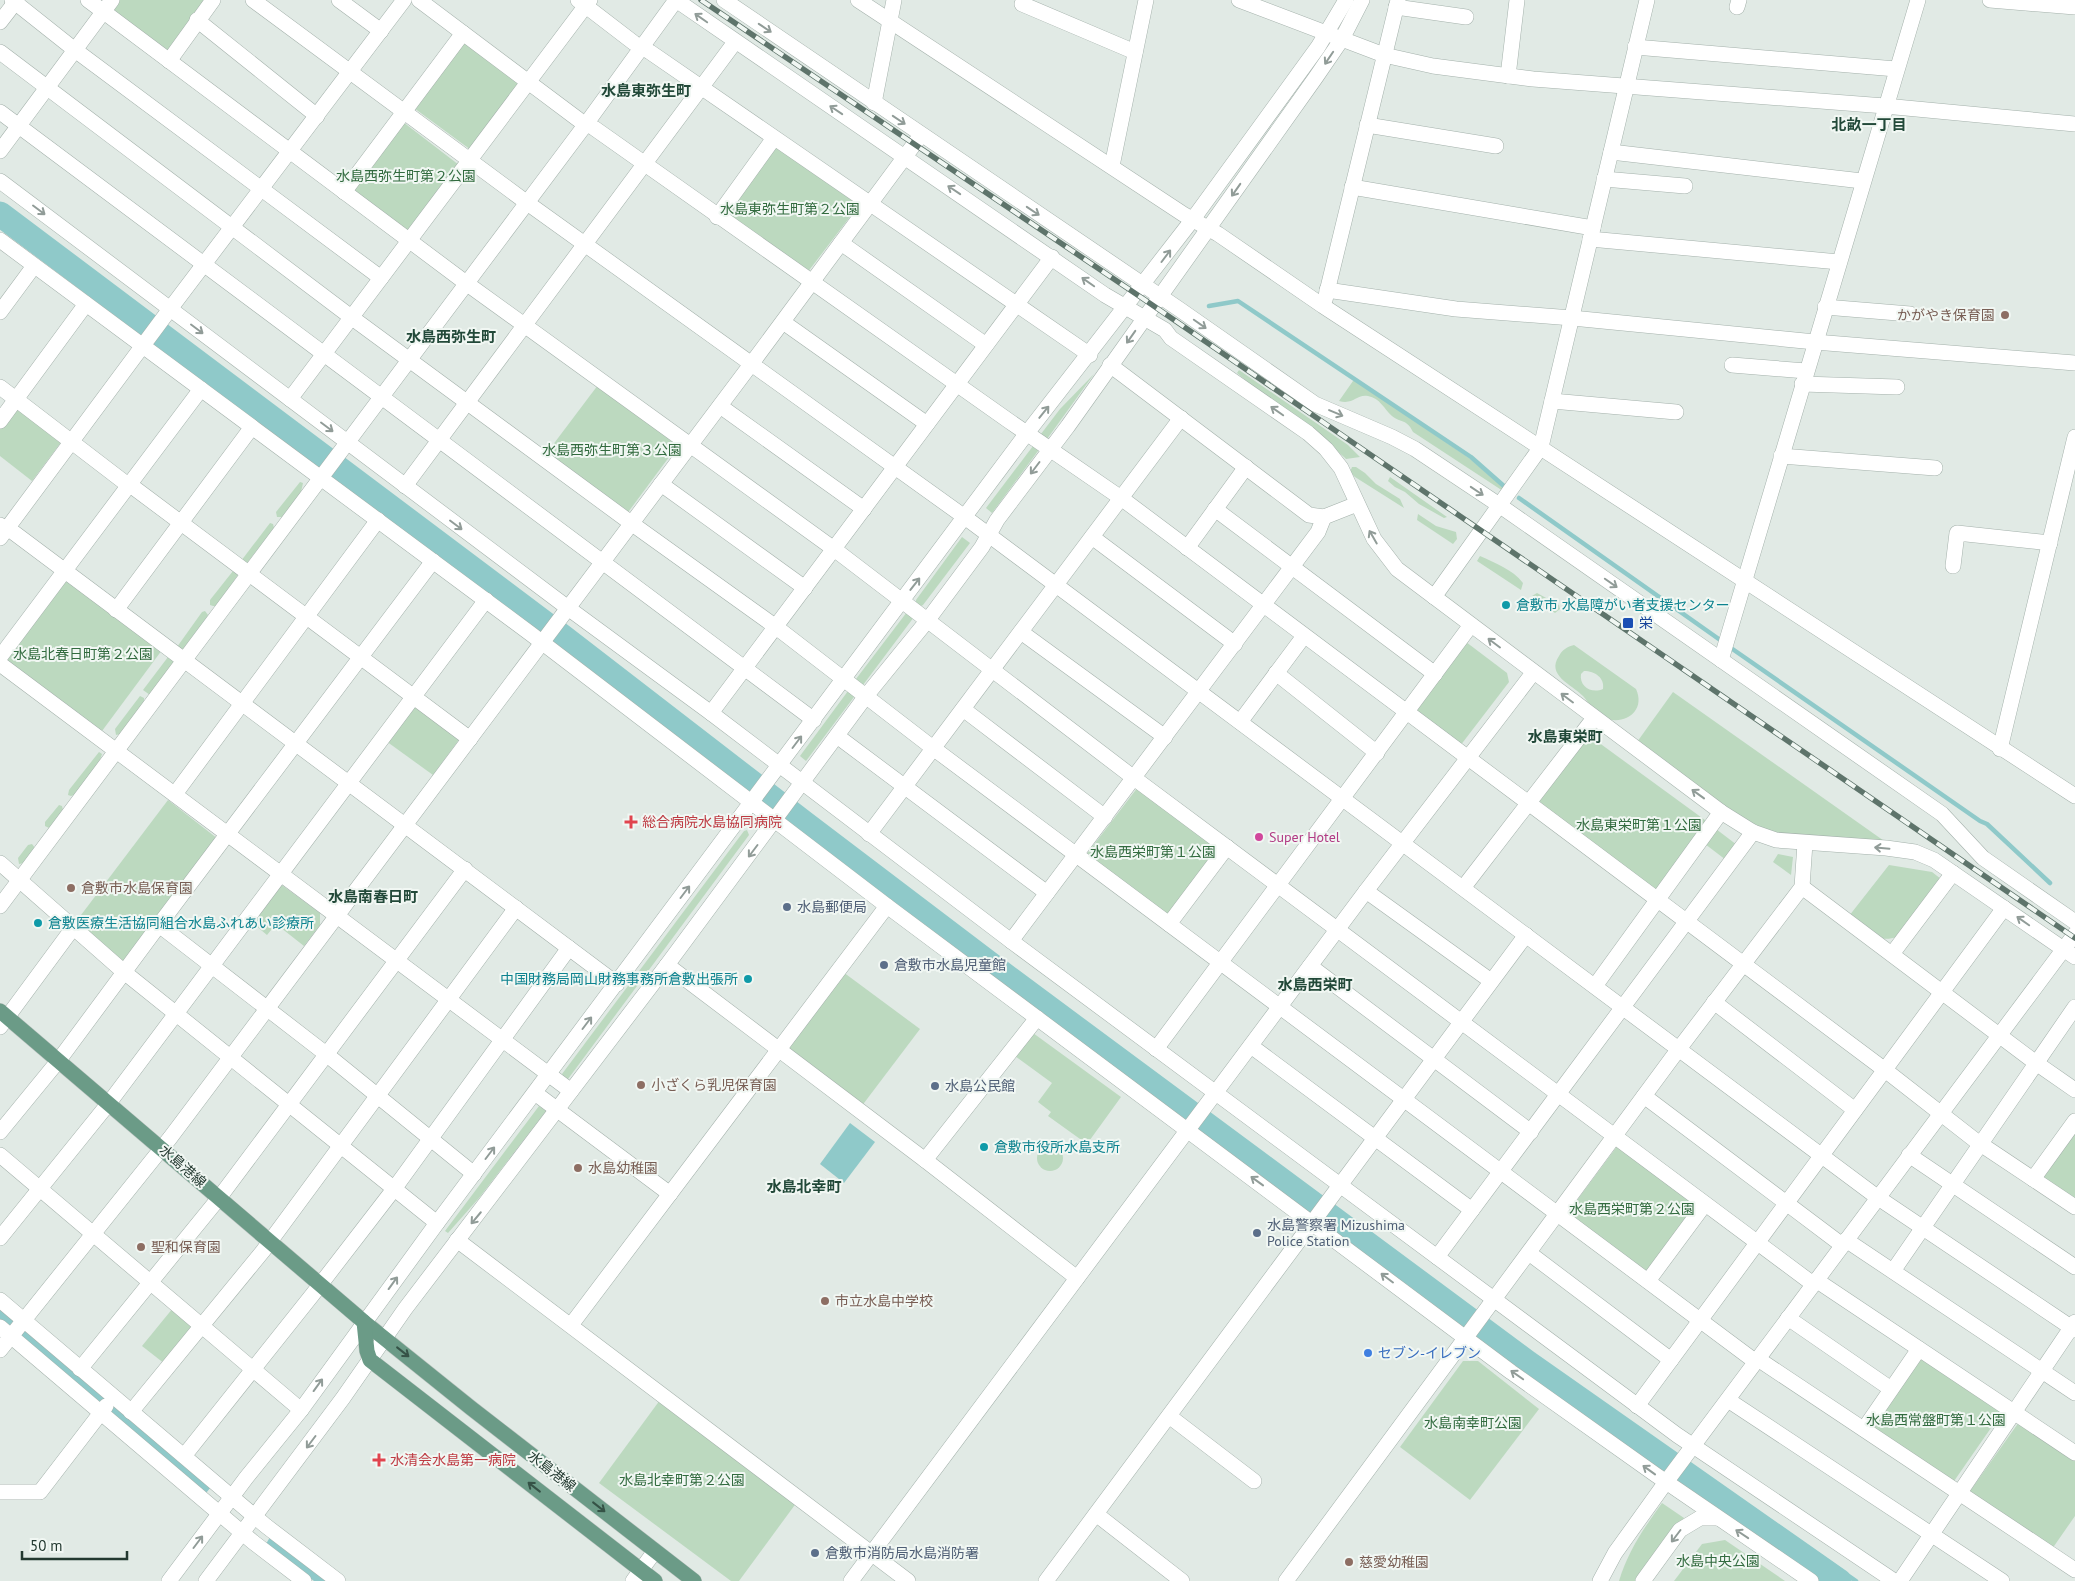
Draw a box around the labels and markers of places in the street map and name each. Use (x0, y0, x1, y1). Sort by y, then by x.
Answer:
place label: かがやき保育園 (1897, 306, 1995, 324)
marker: かがやき保育園 (1999, 309, 2011, 321)
place label: 倉敷市 水島障がい者支援センター (1516, 596, 1730, 614)
marker: 倉敷市 水島障がい者支援センター (1500, 599, 1512, 611)
place label: 栄 (1639, 614, 1653, 632)
marker: 栄 (1621, 616, 1635, 630)
place label: 総合病院水島協同病院 (642, 813, 782, 831)
marker: 総合病院水島協同病院 (624, 815, 638, 829)
place label: Super Hotel (1269, 828, 1340, 846)
marker: Super Hotel (1253, 831, 1265, 843)
place label: 倉敷市水島保育園 (81, 879, 193, 897)
marker: 倉敷市水島保育園 (65, 882, 77, 894)
place label: 水島郵便局 (797, 898, 867, 916)
marker: 水島郵便局 (781, 901, 793, 913)
place label: 倉敷医療生活協同組合水島ふれあい診療所 (48, 914, 314, 932)
marker: 倉敷医療生活協同組合水島ふれあい診療所 (32, 917, 44, 929)
place label: 倉敷市水島児童館 (894, 956, 1006, 974)
marker: 倉敷市水島児童館 (878, 959, 890, 971)
place label: 中国財務局岡山財務事務所倉敷出張所 (500, 970, 738, 988)
marker: 中国財務局岡山財務事務所倉敷出張所 (742, 973, 754, 985)
place label: 小ざくら乳児保育園 (651, 1076, 777, 1094)
place label: 水島公民館 (945, 1077, 1015, 1095)
marker: 小ざくら乳児保育園 (635, 1079, 647, 1091)
marker: 水島公民館 (929, 1080, 941, 1092)
place label: 倉敷市役所水島支所 (994, 1138, 1120, 1156)
marker: 倉敷市役所水島支所 (978, 1141, 990, 1153)
place label: 水島幼稚園 (588, 1159, 658, 1177)
marker: 水島幼稚園 (572, 1162, 584, 1174)
place label: 水島警察署 Mizushima Police Station (1267, 1216, 1405, 1250)
marker: 水島警察署 Mizushima Police Station (1251, 1227, 1263, 1239)
place label: 聖和保育園 (151, 1238, 221, 1256)
marker: 聖和保育園 (135, 1241, 147, 1253)
place label: 市立水島中学校 (835, 1292, 933, 1310)
marker: 市立水島中学校 (819, 1295, 831, 1307)
place label: セブン-イレブン (1378, 1344, 1481, 1362)
marker: セブン-イレブン (1362, 1347, 1374, 1359)
place label: 水清会水島第一病院 (390, 1451, 516, 1469)
marker: 水清会水島第一病院 (372, 1453, 386, 1467)
place label: 倉敷市消防局水島消防署 (825, 1544, 979, 1562)
marker: 倉敷市消防局水島消防署 (809, 1547, 821, 1559)
place label: 慈愛幼稚園 (1359, 1553, 1429, 1571)
marker: 慈愛幼稚園 (1343, 1556, 1355, 1568)

